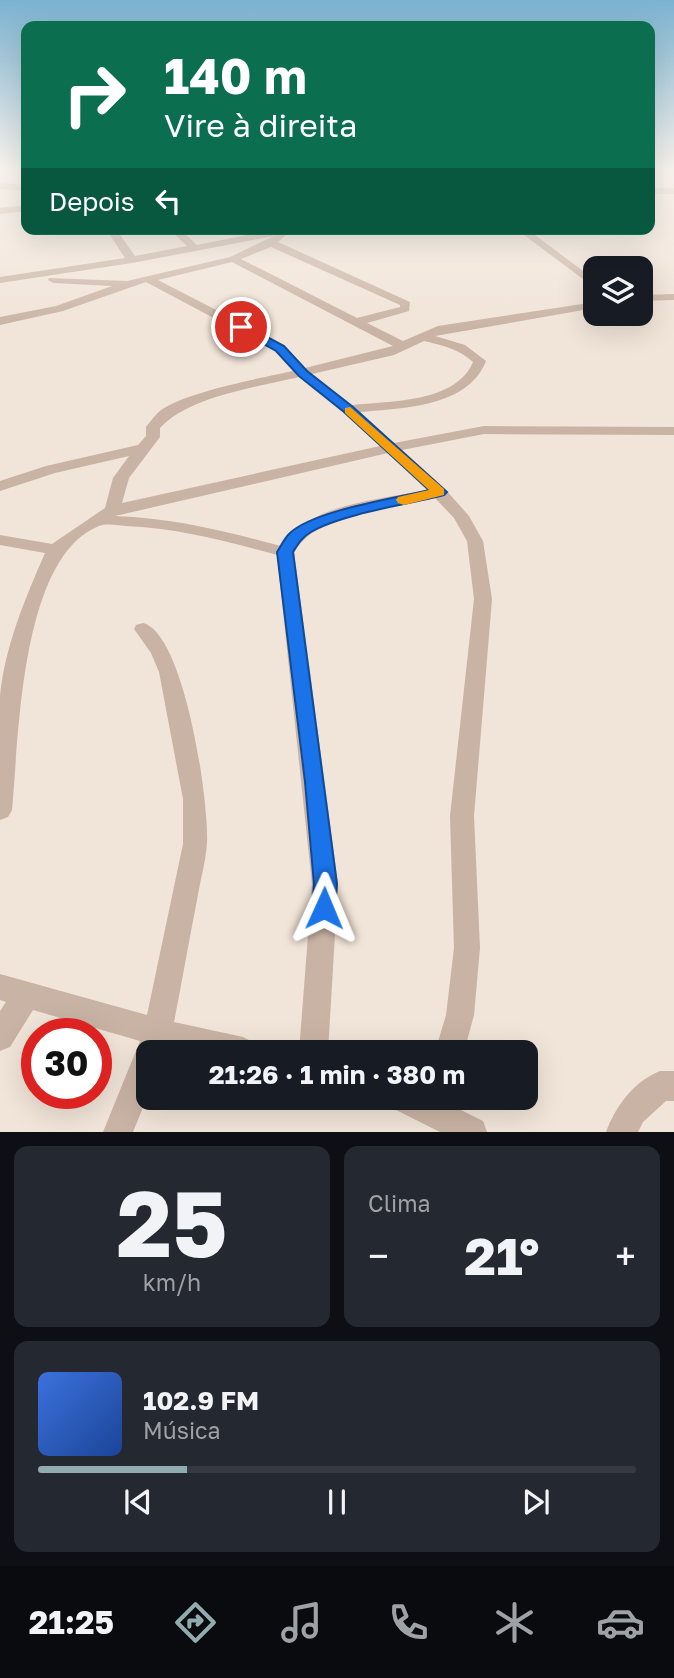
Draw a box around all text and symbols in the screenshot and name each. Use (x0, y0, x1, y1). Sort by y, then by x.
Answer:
text: 140 m (164, 46, 307, 105)
icon: right (49, 49, 140, 140)
text: Vire à direita (164, 106, 357, 144)
icon: left (149, 182, 187, 220)
text: Depois (49, 186, 135, 217)
map controls (583, 256, 653, 326)
button: layers (583, 256, 653, 326)
pin (211, 297, 271, 357)
icon: arrive (222, 308, 260, 346)
position arrow (287, 871, 361, 945)
speed limit sign: 30 (21, 1018, 112, 1109)
text: 21:26 · 1 min · 380 m (209, 1059, 465, 1090)
text: 25 (116, 1168, 228, 1277)
text: Clima (368, 1189, 431, 1217)
text: 21° (464, 1224, 540, 1286)
text: − (368, 1233, 389, 1278)
text: + (615, 1233, 636, 1278)
text: km/h (143, 1268, 201, 1296)
text: 102.9 FM (143, 1385, 259, 1416)
text: Música (143, 1416, 221, 1444)
icon: previous (119, 1483, 157, 1521)
icon: pause (318, 1483, 356, 1521)
icon: next (517, 1483, 555, 1521)
icon: directions (171, 1598, 220, 1647)
icon: music (277, 1598, 326, 1647)
icon: phone (384, 1598, 433, 1647)
icon: climate (490, 1598, 539, 1647)
icon: car (596, 1598, 645, 1647)
text: 21:25 (29, 1603, 114, 1641)

